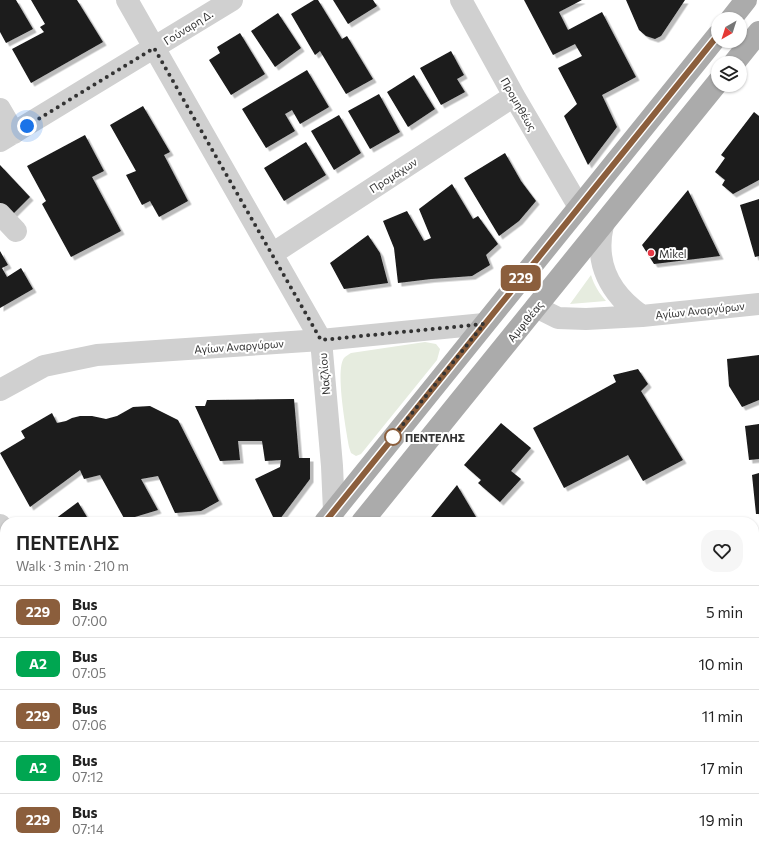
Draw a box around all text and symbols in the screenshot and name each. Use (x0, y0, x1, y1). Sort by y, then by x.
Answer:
street label: Γούναρη Δ. (161, 7, 215, 47)
north arrow (711, 12, 747, 48)
map controls (711, 12, 747, 92)
button: layers (711, 56, 747, 92)
street label: Προμηθέως (498, 75, 540, 133)
your location (17, 116, 37, 136)
street label: Προμάχων (367, 155, 420, 195)
place label: Mikel (659, 247, 687, 260)
marker: Mikel (646, 248, 656, 258)
line badge: 229 (498, 265, 544, 291)
text: 229 (509, 269, 533, 286)
street label: Αμφιθέας (504, 298, 546, 344)
street label: Αγίων Αναργύρων (655, 299, 746, 321)
street label: Αγίων Αναργύρων (194, 336, 285, 356)
street label: Ναζλίου (316, 352, 332, 396)
marker: ΠΕΝΤΕΛΗΣ (384, 428, 402, 446)
place label: ΠΕΝΤΕΛΗΣ (405, 431, 465, 444)
button: heart (701, 530, 743, 572)
text: ΠΕΝΤΕΛΗΣ (16, 531, 119, 554)
text: Walk · 3 min · 210 m (16, 558, 129, 574)
text: Bus (72, 595, 97, 613)
text: 229 (26, 603, 50, 620)
text: 5 min (706, 603, 743, 621)
text: 07:00 (72, 613, 107, 629)
text: Bus (72, 647, 97, 665)
text: Α2 (29, 655, 47, 672)
text: 10 min (698, 655, 743, 673)
text: 07:05 (72, 665, 106, 681)
text: Bus (72, 699, 97, 717)
text: 229 (26, 707, 50, 724)
text: 11 min (702, 707, 743, 725)
text: 07:06 (72, 717, 107, 733)
text: Bus (72, 751, 97, 769)
text: Α2 (29, 759, 47, 776)
text: 17 min (700, 759, 743, 777)
text: 07:12 (72, 769, 103, 785)
text: Bus (72, 803, 97, 821)
text: 229 (26, 811, 50, 828)
text: 19 min (699, 811, 743, 829)
text: 07:14 (72, 821, 104, 837)

